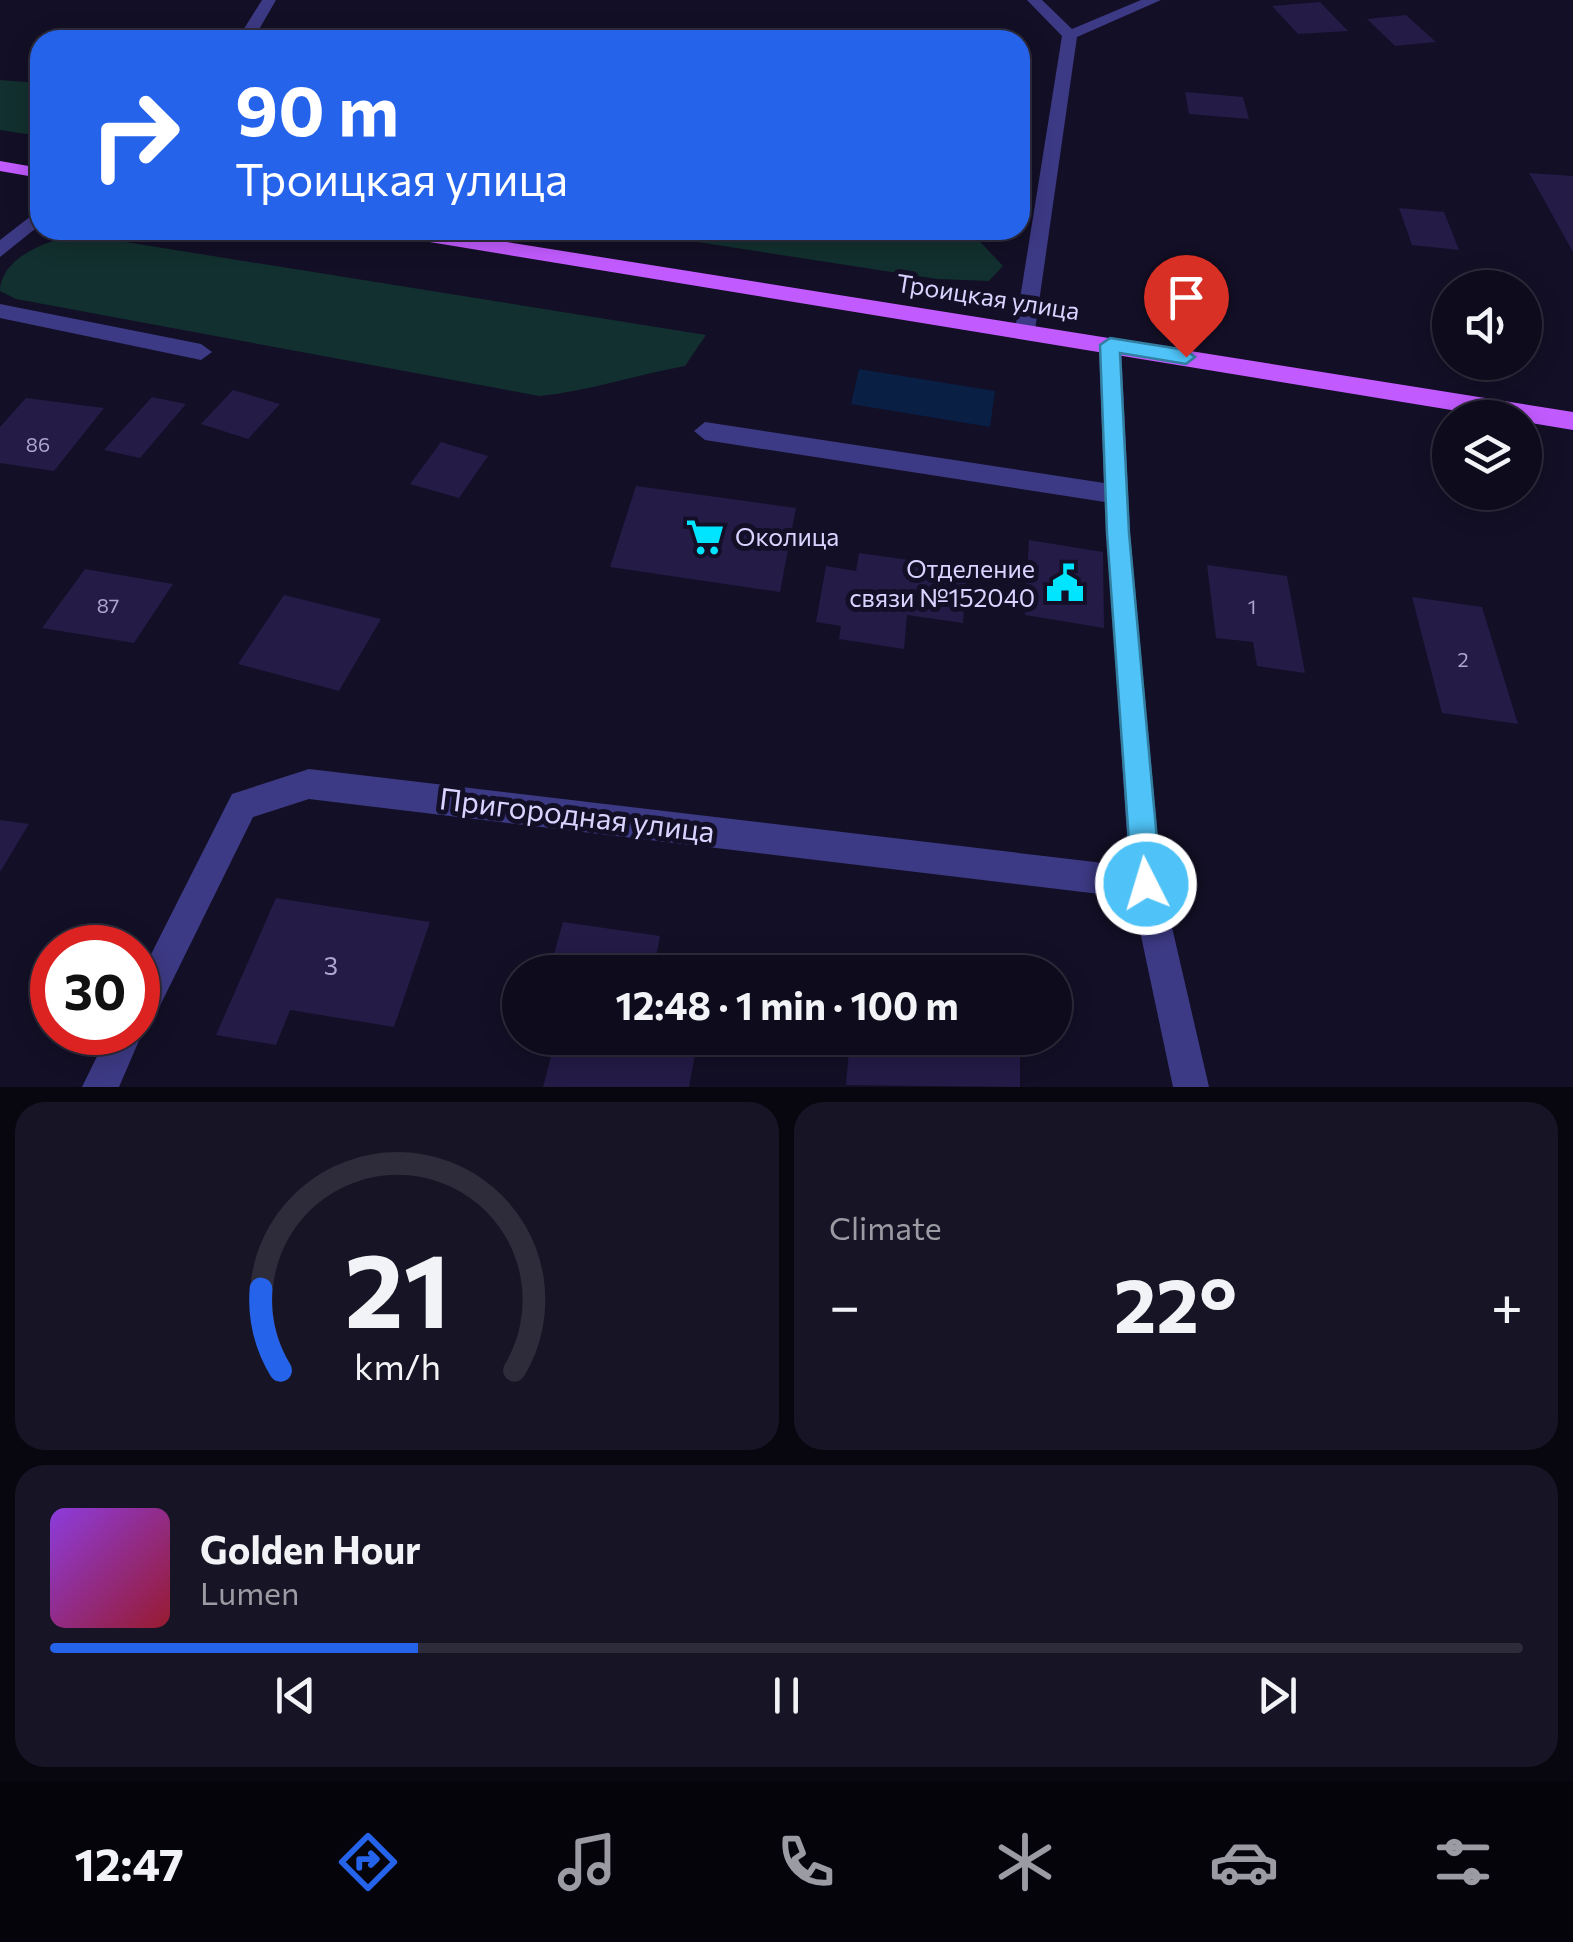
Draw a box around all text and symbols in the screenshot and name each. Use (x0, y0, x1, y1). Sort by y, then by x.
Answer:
text: 90 m (235, 65, 399, 150)
icon: right (70, 70, 200, 200)
text: Троицкая улица (235, 150, 568, 205)
pin (1144, 255, 1229, 358)
street label: Троицкая улица (894, 267, 1082, 325)
icon: arrive (1159, 270, 1214, 325)
map controls (1432, 270, 1542, 510)
button: sound (1432, 270, 1542, 380)
button: layers (1432, 400, 1542, 510)
house number: 86 (26, 432, 50, 456)
supermarket icon: Околица (684, 516, 726, 558)
place label: Околица (735, 521, 839, 551)
place label: Отделение связи №152040 (849, 553, 1035, 612)
public building icon: Отделение связи №152040 (1044, 562, 1086, 604)
house number: 87 (97, 593, 119, 617)
house number: 1 (1248, 594, 1256, 618)
house number: 2 (1457, 647, 1469, 671)
street label: Пригородная улица (438, 778, 717, 849)
position arrow (1094, 832, 1198, 936)
speed limit sign: 30 (30, 925, 160, 1055)
house number: 3 (324, 950, 338, 980)
text: 12:48 · 1 min · 100 m (615, 981, 959, 1028)
text: Climate (829, 1207, 942, 1247)
text: 21 (344, 1222, 450, 1349)
text: 22° (1114, 1257, 1237, 1348)
text: − (829, 1270, 860, 1337)
text: + (1491, 1270, 1523, 1337)
text: km/h (354, 1344, 440, 1387)
text: Golden Hour (200, 1525, 421, 1572)
text: Lumen (200, 1572, 299, 1612)
icon: previous (268, 1668, 323, 1723)
icon: pause (759, 1668, 814, 1723)
icon: next (1250, 1668, 1305, 1723)
icon: directions (333, 1827, 403, 1897)
icon: music (552, 1827, 622, 1897)
icon: phone (771, 1827, 841, 1897)
icon: climate (990, 1827, 1060, 1897)
icon: car (1209, 1827, 1279, 1897)
icon: filters (1428, 1827, 1498, 1897)
text: 12:47 (75, 1835, 184, 1890)

